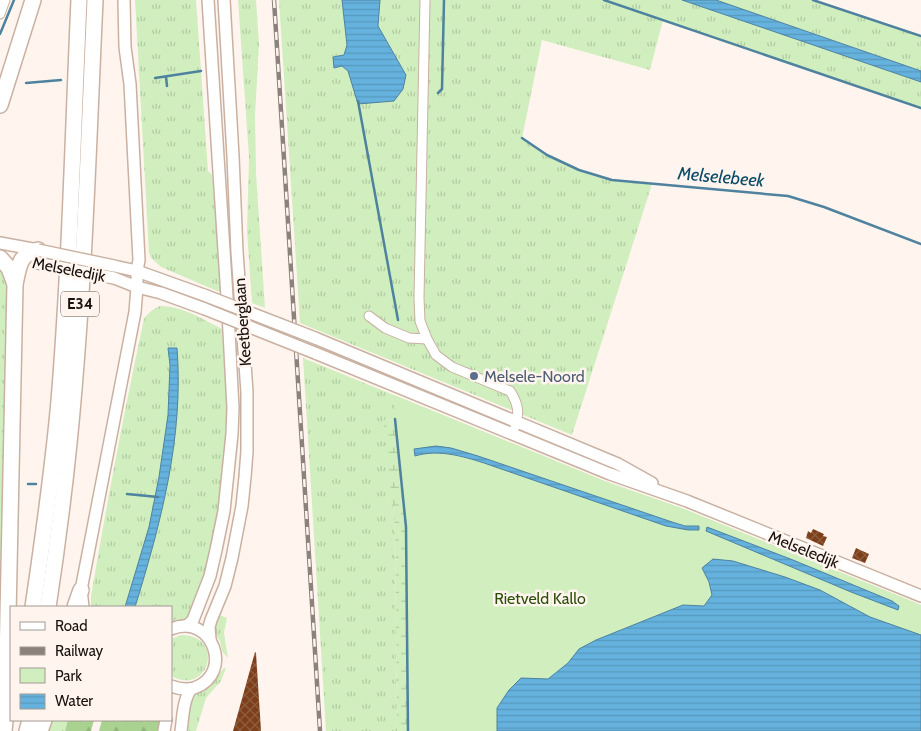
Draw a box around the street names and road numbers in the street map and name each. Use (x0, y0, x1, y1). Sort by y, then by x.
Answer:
street label: Melseledijk (31, 253, 108, 286)
street label: Keetberglaan (230, 277, 255, 367)
road number: E34 (61, 292, 99, 316)
street label: Melseledijk (766, 527, 843, 572)

